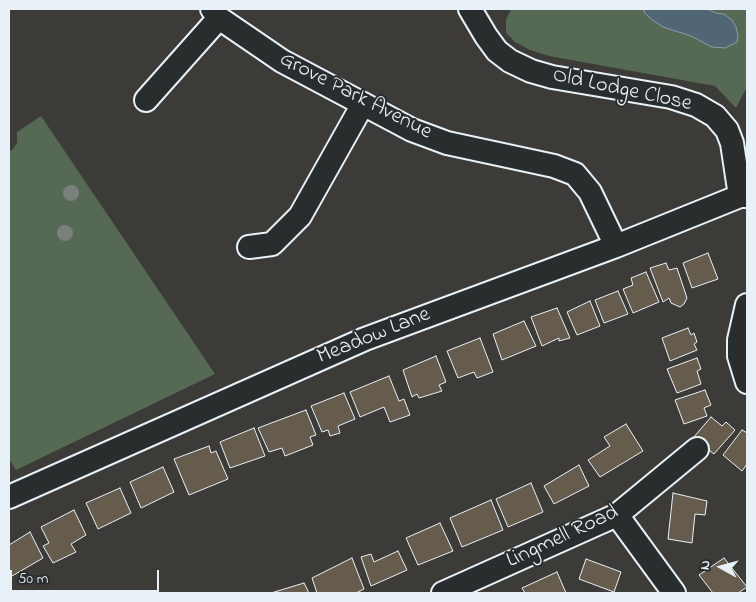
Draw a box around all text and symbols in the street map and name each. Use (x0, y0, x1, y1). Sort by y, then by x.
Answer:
street label: Grove Park Avenue (274, 47, 436, 147)
street label: Old Lodge Close (550, 63, 694, 119)
street label: Meadow Lane (314, 302, 434, 372)
street label: Lingmell Road (503, 501, 623, 575)
north arrow (696, 542, 746, 592)
text: N (695, 559, 717, 571)
scale bar (12, 560, 161, 592)
text: 50 m (18, 568, 48, 590)

